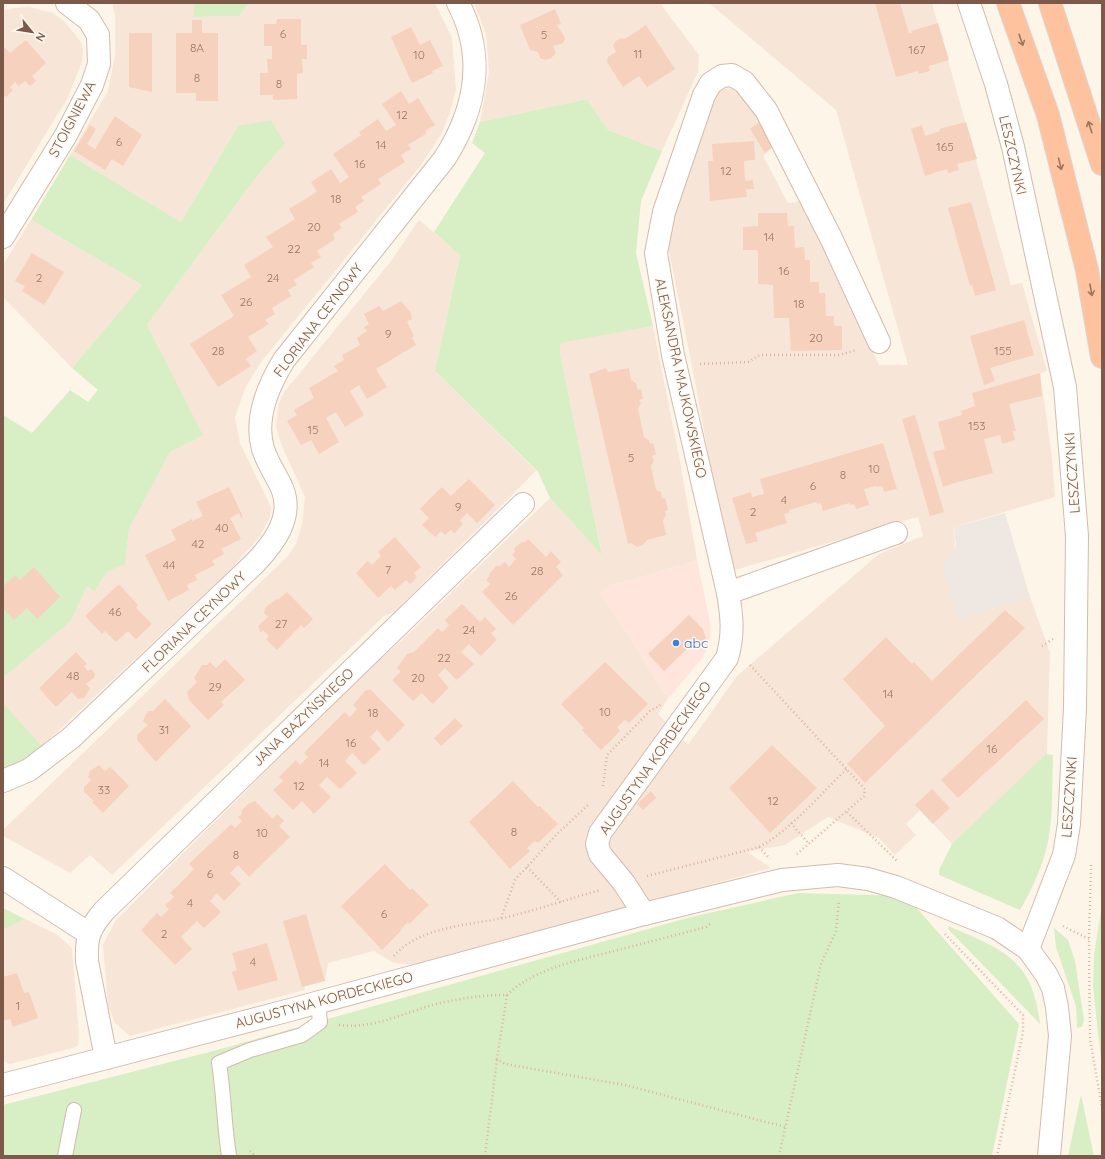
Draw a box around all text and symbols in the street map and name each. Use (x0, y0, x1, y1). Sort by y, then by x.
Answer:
north arrow (12, 12, 52, 52)
house number: 6 (280, 26, 287, 41)
house number: 5 (541, 27, 547, 42)
text: N (33, 30, 49, 44)
one-way arrow (1018, 33, 1026, 45)
house number: 8A (190, 40, 204, 55)
house number: 167 (908, 42, 926, 57)
house number: 11 (634, 46, 642, 61)
house number: 10 (413, 47, 425, 62)
house number: 8 (194, 70, 200, 85)
house number: 8 (276, 76, 282, 91)
street label: STOIGNIEWA (44, 78, 100, 160)
house number: 12 (396, 107, 408, 122)
street label: LESZCZYNKI (995, 113, 1031, 197)
one-way arrow (1086, 121, 1094, 133)
house number: 6 (116, 134, 123, 149)
house number: 14 (376, 137, 386, 152)
house number: 165 (936, 139, 954, 154)
house number: 16 (355, 156, 366, 171)
one-way arrow (1057, 157, 1064, 170)
house number: 12 (720, 163, 732, 178)
house number: 18 (331, 191, 341, 206)
house number: 20 (307, 219, 321, 234)
house number: 14 (764, 229, 774, 244)
house number: 22 (287, 241, 301, 256)
street label: FLORIANA CEYNOWY (269, 259, 367, 381)
house number: 16 (779, 263, 790, 278)
house number: 2 (36, 270, 43, 285)
house number: 24 (267, 270, 279, 285)
street label: ALEKSANDRA MAJKOWSKIEGO (651, 276, 711, 480)
one-way arrow (1087, 283, 1095, 296)
house number: 26 (239, 294, 253, 309)
house number: 18 (794, 296, 804, 311)
house number: 9 (385, 326, 392, 341)
house number: 20 (809, 330, 823, 345)
house number: 28 (211, 343, 225, 358)
house number: 155 (994, 343, 1012, 358)
house number: 153 (968, 418, 986, 433)
house number: 15 (308, 422, 318, 437)
street label: LESZCZYNKI (1060, 432, 1084, 514)
house number: 5 (628, 450, 634, 465)
house number: 10 (868, 461, 880, 476)
house number: 8 (840, 467, 846, 482)
house number: 6 (810, 478, 817, 493)
house number: 4 (781, 492, 787, 507)
house number: 9 (455, 499, 462, 514)
house number: 2 (750, 504, 757, 519)
house number: 40 (215, 520, 229, 535)
house number: 42 (192, 536, 205, 551)
house number: 44 (163, 557, 175, 572)
house number: 7 (385, 562, 391, 577)
house number: 28 (530, 563, 544, 578)
street label: FLORIANA CEYNOWY (138, 567, 250, 676)
house number: 26 (504, 588, 518, 603)
house number: 46 (109, 604, 122, 619)
house number: 27 (275, 616, 287, 631)
house number: 24 (463, 622, 475, 637)
place label: abc (684, 634, 708, 652)
marker: abc (671, 638, 681, 648)
house number: 22 (437, 650, 451, 665)
street label: JANA BAŻYŃSKIEGO (248, 664, 358, 770)
house number: 48 (67, 668, 79, 683)
house number: 20 (411, 670, 425, 685)
street label: AUGUSTYNA KORDECKIEGO (595, 677, 715, 838)
house number: 29 (208, 679, 222, 694)
house number: 14 (883, 686, 893, 701)
house number: 10 (599, 704, 611, 719)
house number: 18 (368, 705, 378, 720)
house number: 31 (159, 722, 169, 737)
house number: 16 (346, 735, 357, 750)
house number: 16 (987, 741, 998, 756)
house number: 14 (319, 755, 329, 770)
street label: LESZCZYNKI (1057, 756, 1081, 838)
house number: 12 (293, 778, 305, 793)
house number: 33 (98, 782, 110, 797)
house number: 12 (767, 793, 779, 808)
house number: 8 (511, 824, 517, 839)
house number: 10 (256, 825, 268, 840)
house number: 8 (233, 847, 239, 862)
house number: 6 (207, 866, 214, 881)
house number: 4 (187, 895, 193, 910)
house number: 6 (381, 906, 388, 921)
house number: 2 (161, 926, 168, 941)
house number: 4 (250, 954, 256, 969)
street label: AUGUSTYNA KORDECKIEGO (233, 967, 415, 1032)
house number: 1 (16, 998, 20, 1013)

